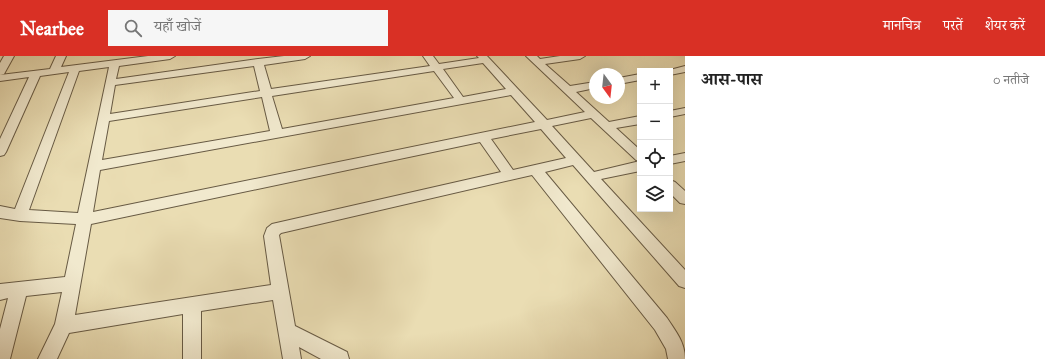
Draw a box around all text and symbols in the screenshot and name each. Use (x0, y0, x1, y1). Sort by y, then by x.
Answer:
search box (108, 10, 388, 46)
text: Nearbee (20, 17, 84, 40)
icon: search (122, 17, 144, 39)
text: यहाँ खोजें (154, 17, 201, 35)
text: मानचित्र (883, 17, 921, 34)
text: परतें (943, 17, 963, 34)
text: शेयर करें (985, 17, 1025, 34)
north arrow (589, 68, 625, 104)
map controls (637, 68, 673, 212)
button: + (637, 68, 673, 104)
text: आस-पास (701, 69, 762, 90)
text: 0 नतीजे (993, 72, 1029, 88)
button: − (637, 104, 673, 140)
button: locate (637, 140, 673, 176)
button: layers (637, 176, 673, 212)

